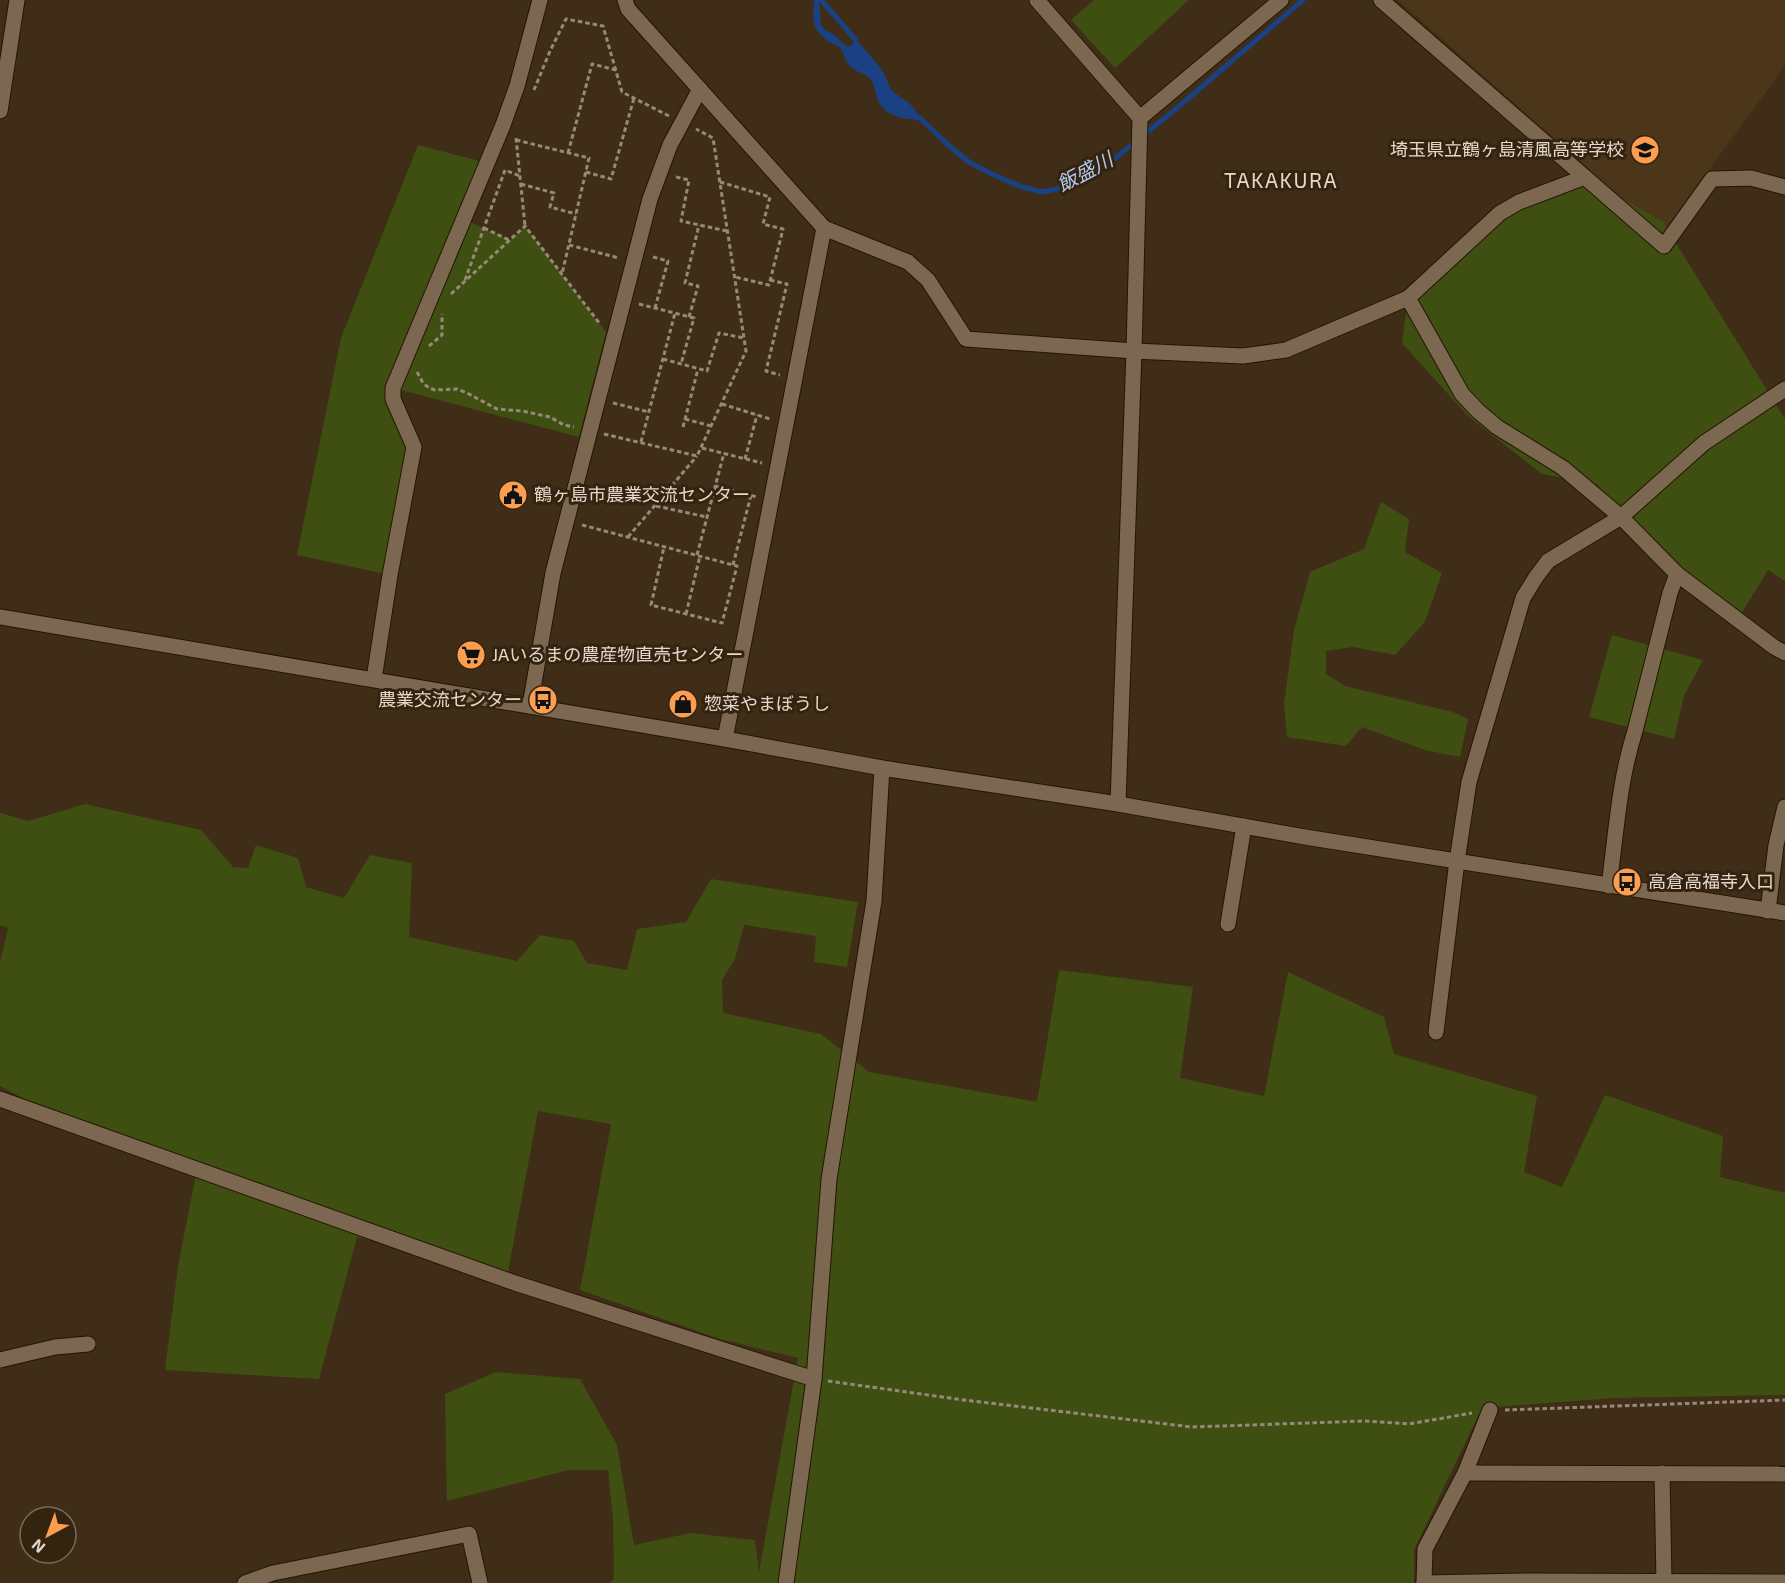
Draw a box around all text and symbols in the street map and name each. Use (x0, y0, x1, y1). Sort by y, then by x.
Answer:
school or university icon: 埼玉県立鶴ヶ島清風高等学校 (1629, 134, 1661, 166)
place label: 埼玉県立鶴ヶ島清風高等学校 (1390, 138, 1624, 160)
water label: 飯盛川 (1052, 145, 1118, 196)
district label: TAKAKURA (1224, 167, 1338, 192)
public building icon: 鶴ヶ島市農業交流センター (497, 479, 529, 511)
place label: 鶴ヶ島市農業交流センター (534, 483, 750, 505)
supermarket icon: JAいるまの農産物直売センター (455, 639, 487, 671)
place label: JAいるまの農産物直売センター (492, 643, 743, 665)
bus stop icon: 農業交流センター (527, 684, 559, 716)
place label: 農業交流センター (378, 688, 522, 710)
shop icon: 惣菜やまぼうし (667, 688, 699, 720)
place label: 惣菜やまぼうし (704, 692, 830, 714)
bus stop icon: 高倉高福寺入口 (1611, 866, 1643, 898)
place label: 高倉高福寺入口 (1648, 870, 1774, 892)
north arrow (18, 1505, 78, 1565)
text: N (27, 1536, 48, 1558)

